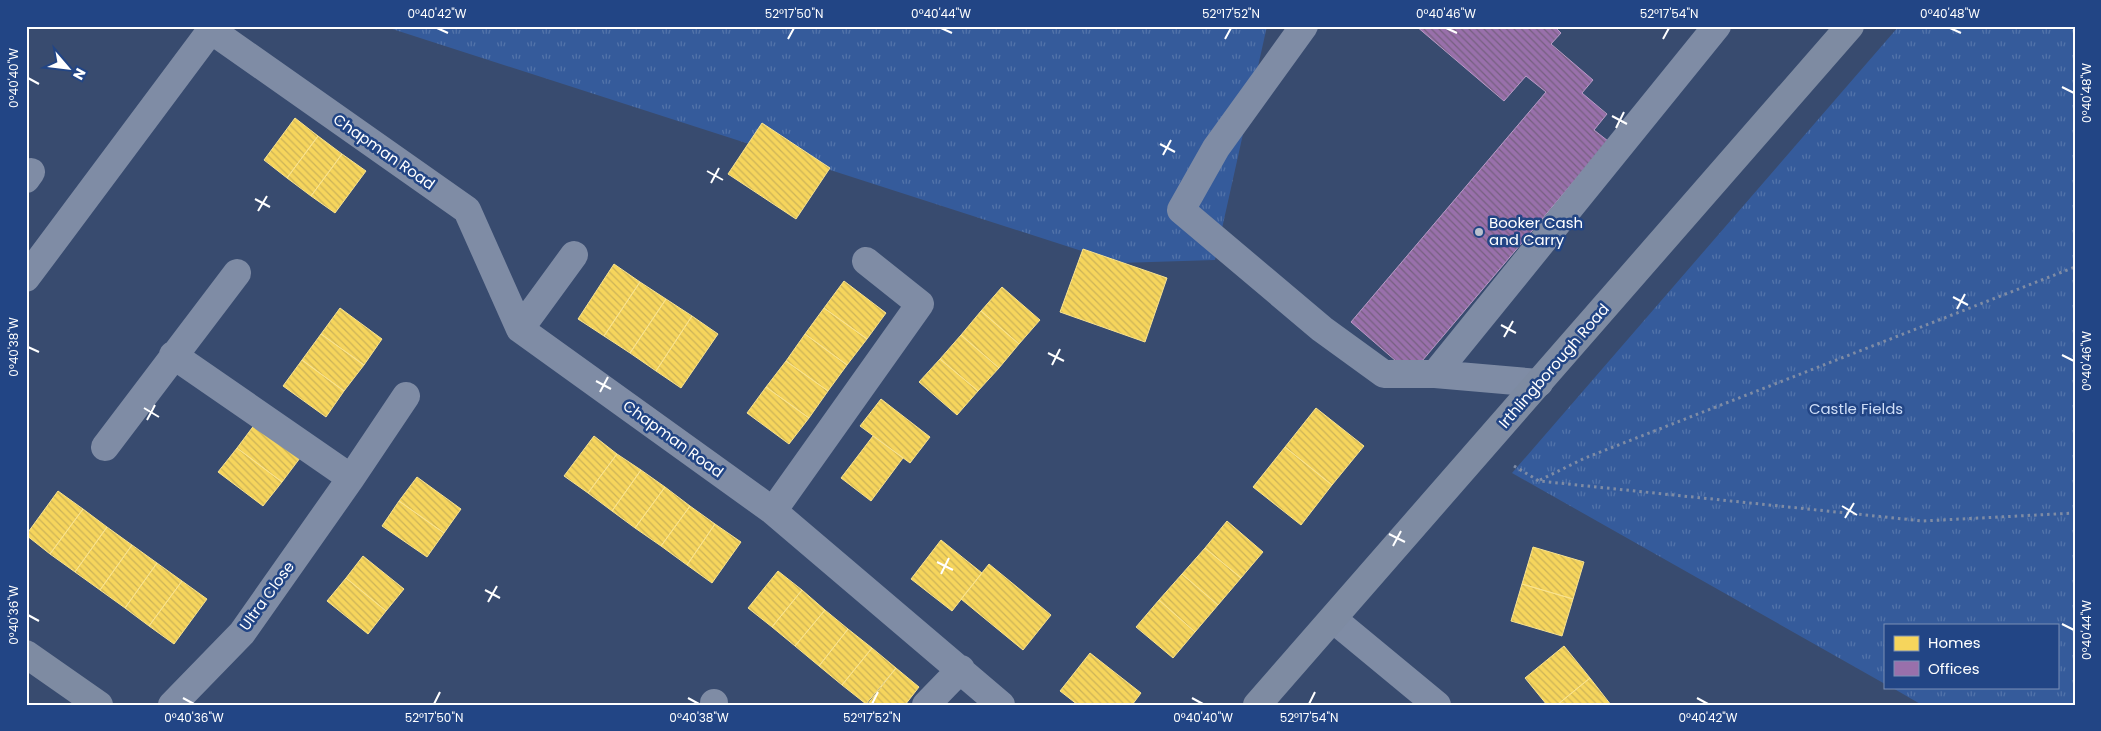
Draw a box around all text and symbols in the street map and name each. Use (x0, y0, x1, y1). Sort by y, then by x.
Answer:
text: 0°40'42"W (407, 5, 467, 22)
text: 52°17'50"N (765, 5, 823, 22)
text: 0°40'44"W (911, 5, 971, 22)
text: 52°17'52"N (1202, 5, 1260, 22)
text: 0°40'46"W (1416, 5, 1476, 22)
text: 52°17'54"N (1640, 5, 1698, 22)
text: 0°40'48"W (1920, 5, 1980, 22)
north arrow (42, 42, 92, 92)
text: 0°40'40"W (5, 48, 22, 108)
text: 0°40'48"W (2078, 63, 2095, 123)
text: N (68, 65, 91, 83)
street label: Chapman Road (329, 109, 439, 195)
place label: Booker Cash and Carry (1489, 212, 1583, 250)
marker: Booker Cash and Carry (1473, 226, 1485, 238)
street label: Irthlingborough Road (1494, 299, 1614, 432)
text: 0°40'38"W (5, 317, 22, 377)
text: 0°40'46"W (2078, 331, 2095, 391)
street label: Chapman Road (619, 395, 728, 482)
park label: Castle Fields (1809, 398, 1903, 419)
street label: Ultra Close (234, 557, 299, 635)
text: 0°40'36"W (5, 585, 22, 645)
text: 0°40'44"W (2078, 600, 2095, 660)
legend (1884, 624, 2058, 688)
text: Homes (1928, 632, 1981, 653)
text: Offices (1928, 658, 1980, 679)
text: 0°40'36"W (164, 709, 224, 726)
text: 52°17'50"N (405, 709, 463, 726)
text: 0°40'38"W (669, 709, 729, 726)
text: 52°17'52"N (843, 709, 901, 726)
text: 0°40'40"W (1173, 709, 1233, 726)
text: 52°17'54"N (1280, 709, 1338, 726)
text: 0°40'42"W (1678, 709, 1738, 726)

